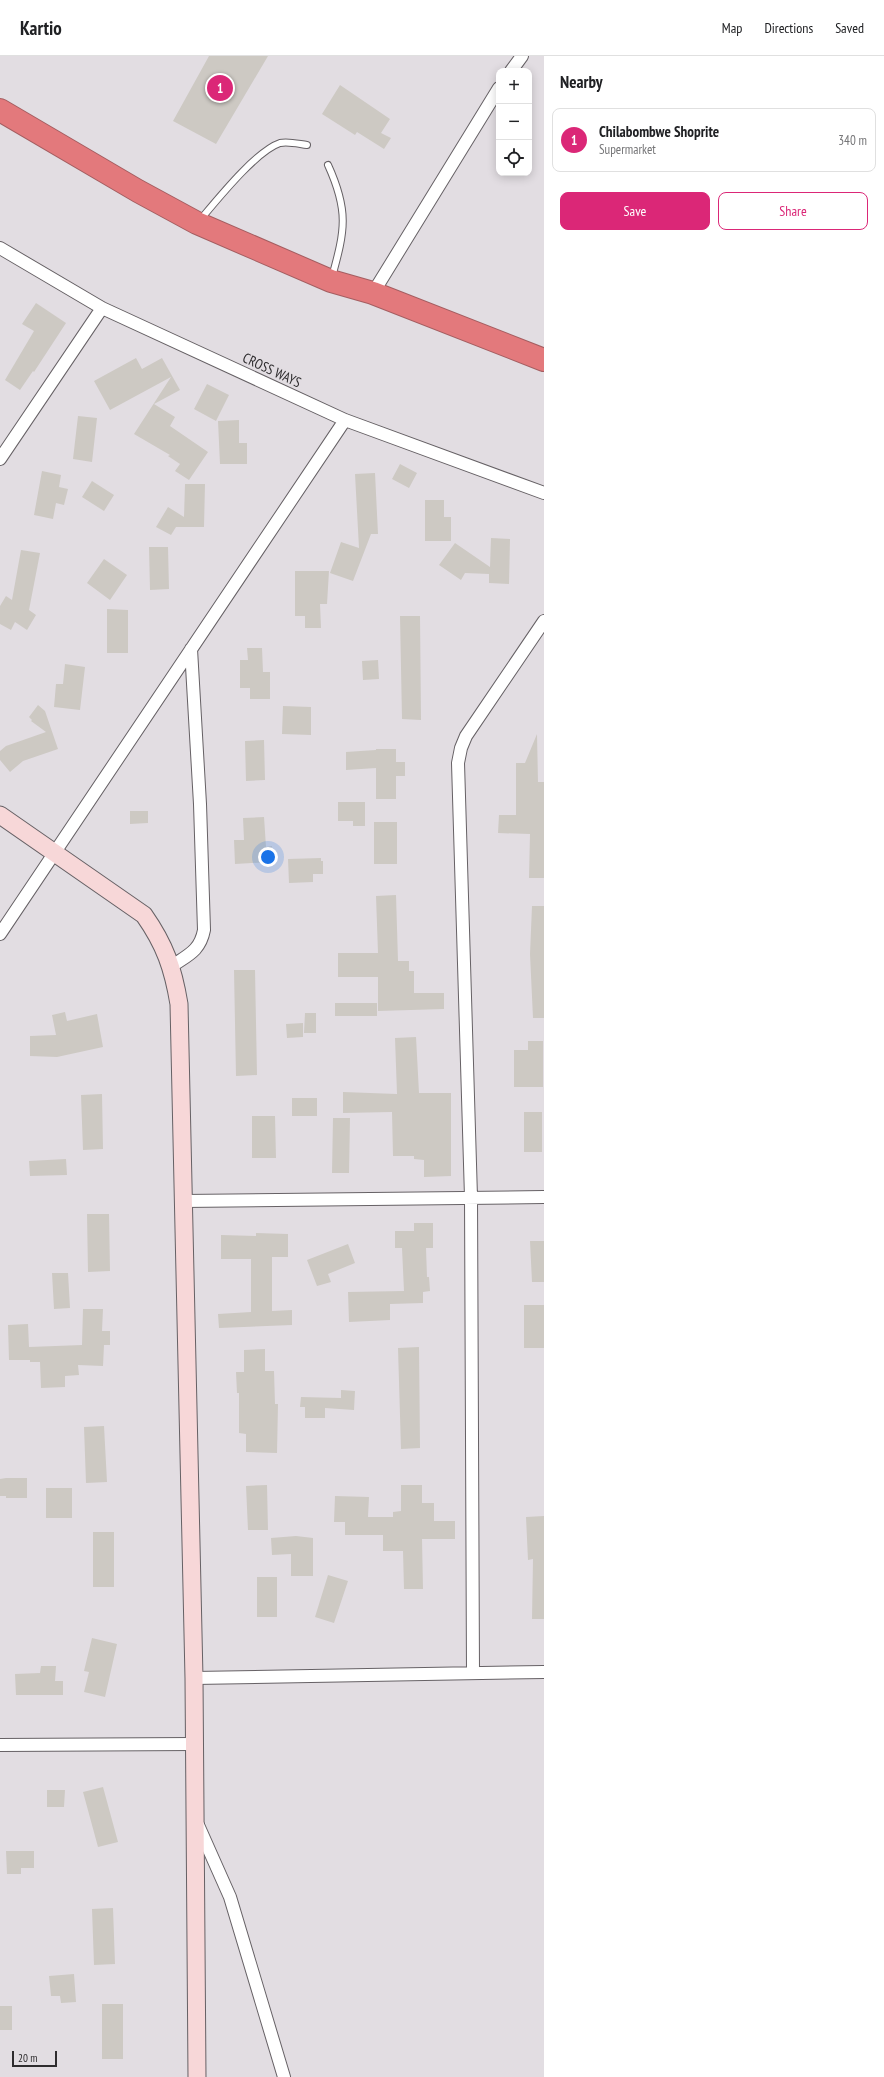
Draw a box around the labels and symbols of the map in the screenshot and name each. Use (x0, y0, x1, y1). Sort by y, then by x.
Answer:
pin: 1 (207, 73, 233, 103)
street label: CROSS WAYS (240, 349, 304, 391)
your location (258, 847, 278, 867)
scale bar (12, 2049, 57, 2068)

